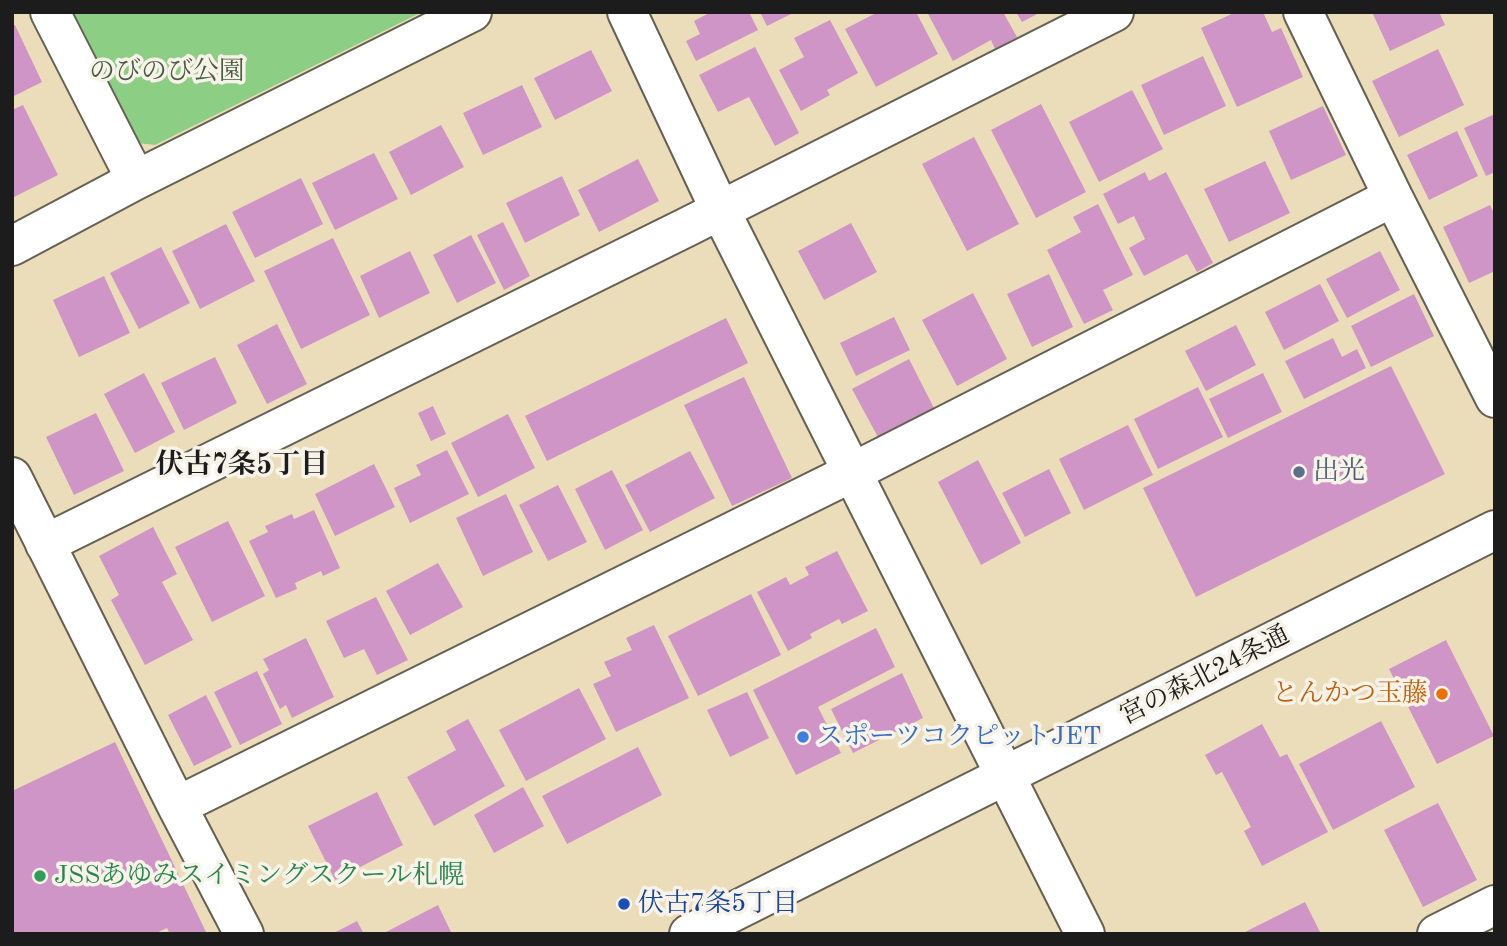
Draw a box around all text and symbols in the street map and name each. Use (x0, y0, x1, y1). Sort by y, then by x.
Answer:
park label: のびのび公園 (89, 56, 245, 88)
district label: 伏古7条5丁目 (156, 449, 328, 483)
place label: 出光 (1313, 456, 1365, 488)
marker: 出光 (1291, 464, 1307, 480)
street label: 宮の森北24条通 (1115, 620, 1295, 732)
place label: とんかつ玉藤 (1272, 678, 1428, 710)
marker: とんかつ玉藤 (1434, 686, 1450, 702)
place label: スポーツコクピットJET (817, 721, 1102, 753)
marker: スポーツコクピットJET (795, 729, 811, 745)
place label: JSSあゆみスイミングスクール札幌 (54, 860, 464, 892)
marker: JSSあゆみスイミングスクール札幌 (32, 868, 48, 884)
place label: 伏古7条5丁目 (638, 888, 798, 920)
marker: 伏古7条5丁目 (616, 896, 632, 912)

